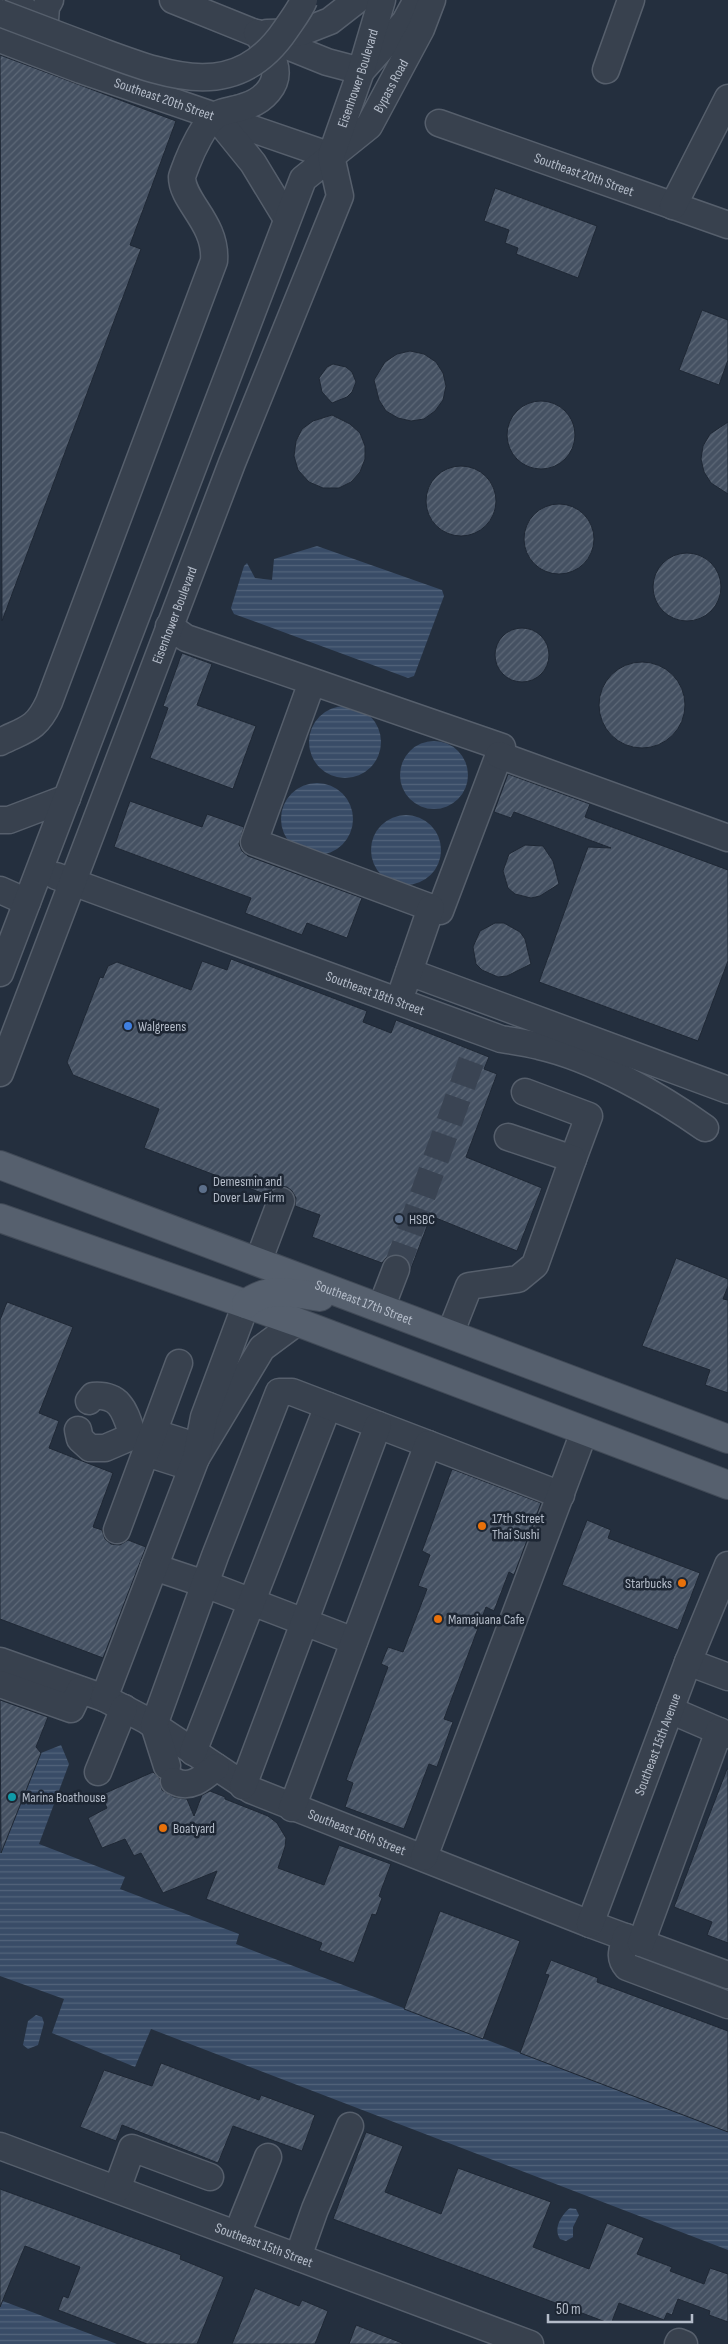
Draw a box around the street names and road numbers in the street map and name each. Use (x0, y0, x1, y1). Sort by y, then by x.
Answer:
street label: Eisenhower Boulevard (334, 27, 382, 130)
street label: Bypass Road (370, 56, 412, 116)
street label: Southeast 20th Street (112, 74, 217, 124)
street label: Southeast 20th Street (532, 149, 636, 200)
street label: Eisenhower Boulevard (148, 564, 201, 666)
street label: Southeast 18th Street (323, 968, 427, 1019)
street label: Southeast 17th Street (313, 1276, 415, 1329)
street label: Southeast 15th Avenue (631, 1691, 685, 1798)
street label: Southeast 16th Street (306, 1805, 408, 1859)
street label: Southeast 15th Street (213, 2219, 315, 2271)

